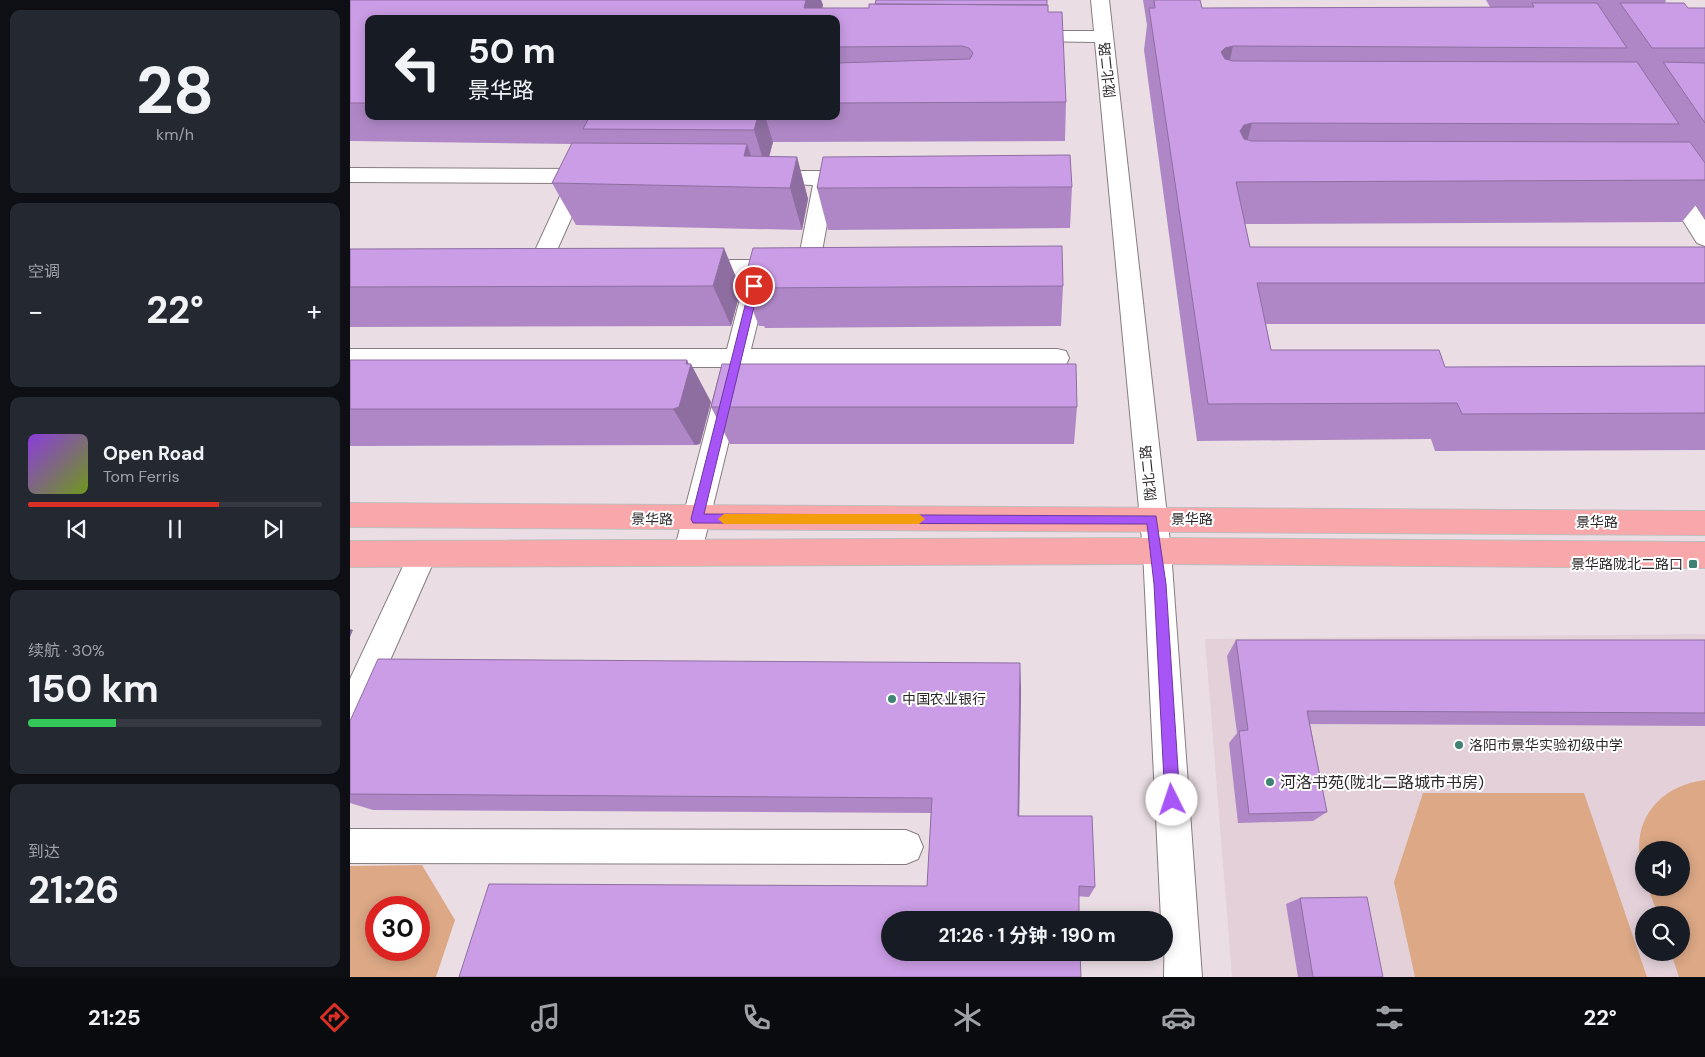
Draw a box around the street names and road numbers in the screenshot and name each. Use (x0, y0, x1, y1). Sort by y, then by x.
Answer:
street label: 陇北二路 (1095, 41, 1119, 99)
street label: 陇北二路 (1136, 444, 1160, 502)
street label: 景华路 (631, 510, 673, 528)
street label: 景华路 (1171, 510, 1213, 528)
street label: 景华路 (1576, 513, 1618, 531)

